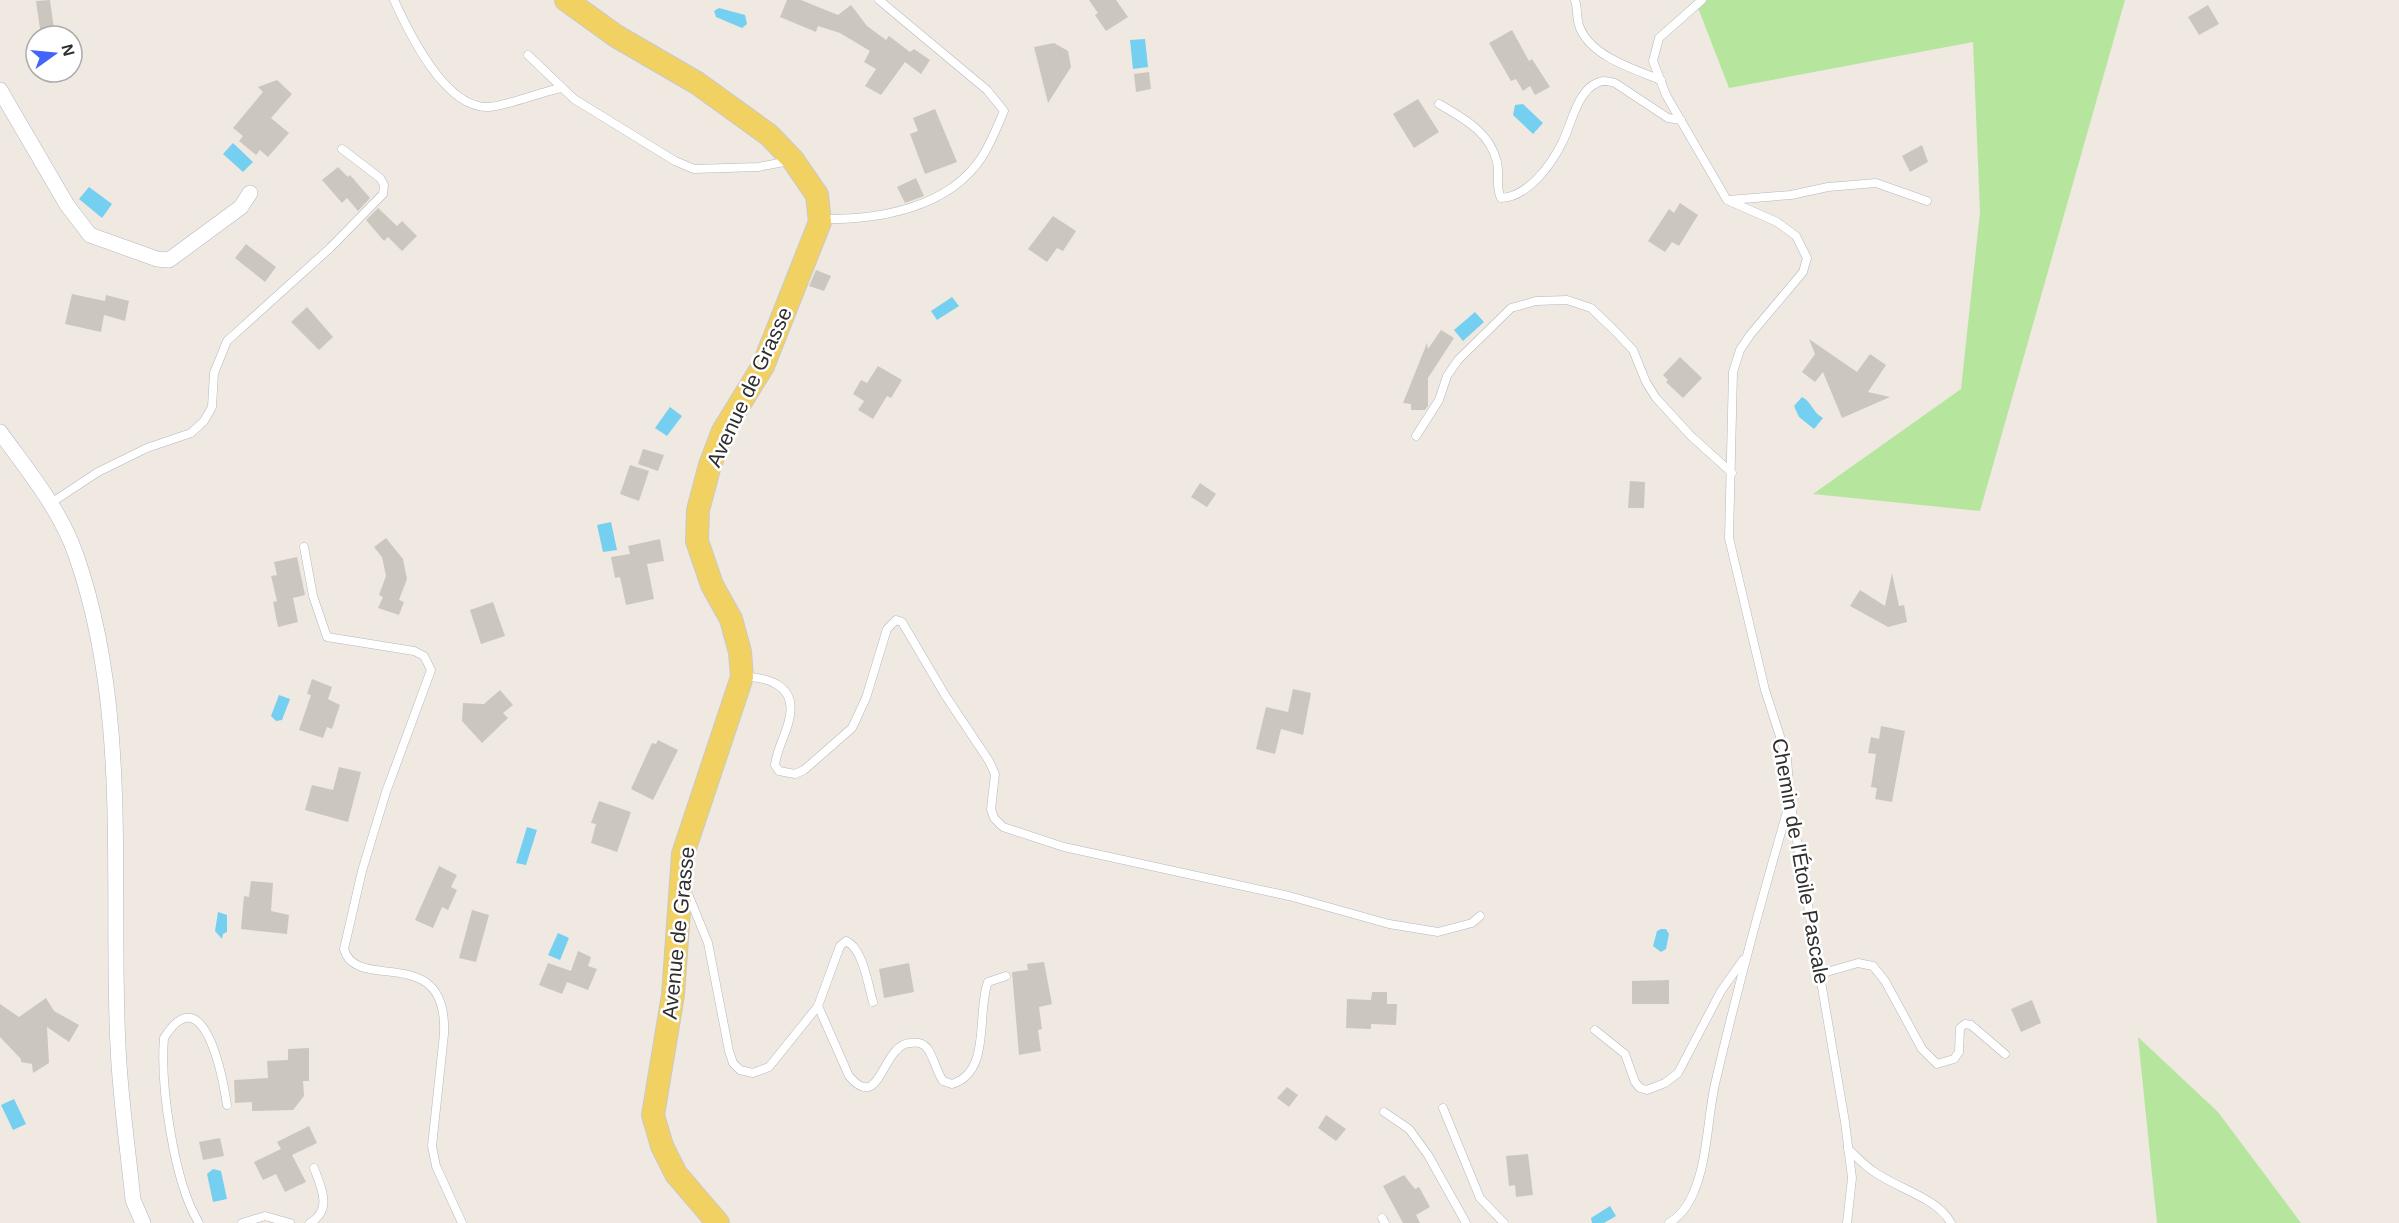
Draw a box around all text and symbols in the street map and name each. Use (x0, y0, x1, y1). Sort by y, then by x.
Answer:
north arrow (24, 24, 84, 84)
text: N (58, 42, 78, 58)
street label: Avenue de Grasse (702, 303, 796, 471)
street label: Chemin de l'Étoile Pascale (1768, 736, 1834, 986)
street label: Avenue de Grasse (657, 845, 699, 1021)

